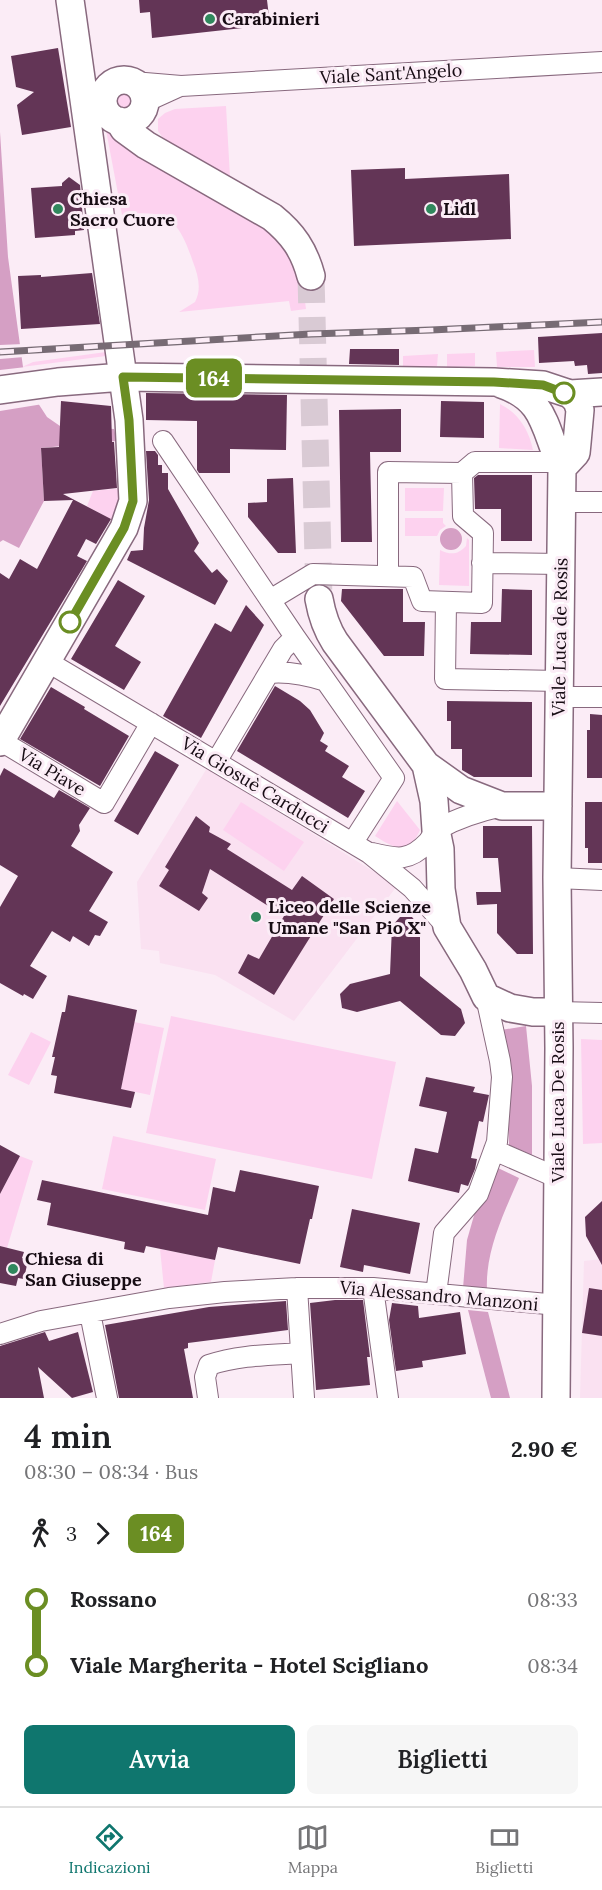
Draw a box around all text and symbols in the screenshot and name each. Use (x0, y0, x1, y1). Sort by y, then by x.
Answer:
place label: Carabinieri (222, 7, 320, 30)
marker: Carabinieri (203, 12, 217, 26)
street label: Viale Sant'Angelo (318, 58, 463, 89)
place label: Chiesa Sacro Cuore (70, 187, 175, 231)
place label: Lidl (443, 197, 476, 220)
marker: Chiesa Sacro Cuore (51, 202, 65, 216)
marker: Lidl (424, 202, 438, 216)
line badge: 164 (180, 358, 248, 398)
text: 164 (198, 365, 230, 392)
unlabelled marker (553, 382, 575, 404)
street label: Viale Luca de Rosis (547, 557, 572, 717)
unlabelled marker (59, 611, 81, 633)
street label: Via Giosuè Carducci (176, 731, 333, 838)
street label: Via Piave (14, 742, 90, 801)
place label: Liceo delle Scienze Umane "San Pio X" (268, 895, 431, 939)
marker: Liceo delle Scienze Umane "San Pio X" (249, 910, 263, 924)
street label: Viale Luca De Rosis (546, 1021, 569, 1184)
place label: Chiesa di San Giuseppe (25, 1247, 142, 1291)
marker: Chiesa di San Giuseppe (6, 1262, 20, 1276)
street label: Via Alessandro Manzoni (338, 1275, 539, 1316)
text: 4 min (24, 1415, 112, 1457)
text: 2.90 € (511, 1435, 578, 1463)
text: 08:30 – 08:34 · Bus (24, 1459, 198, 1484)
icon: walk (24, 1517, 57, 1550)
icon: forward (86, 1517, 119, 1550)
text: 164 (140, 1520, 172, 1547)
text: 3 (66, 1521, 77, 1546)
text: Rossano (70, 1585, 157, 1613)
text: 08:33 (527, 1587, 578, 1612)
text: Viale Margherita - Hotel Scigliano (70, 1651, 428, 1679)
text: 08:34 (527, 1653, 578, 1678)
button: Avvia (24, 1725, 295, 1794)
button: Biglietti (307, 1725, 578, 1794)
tab: Indicazioni (69, 1821, 151, 1877)
tab: Mappa (288, 1821, 338, 1877)
tab: Biglietti (475, 1821, 533, 1877)

